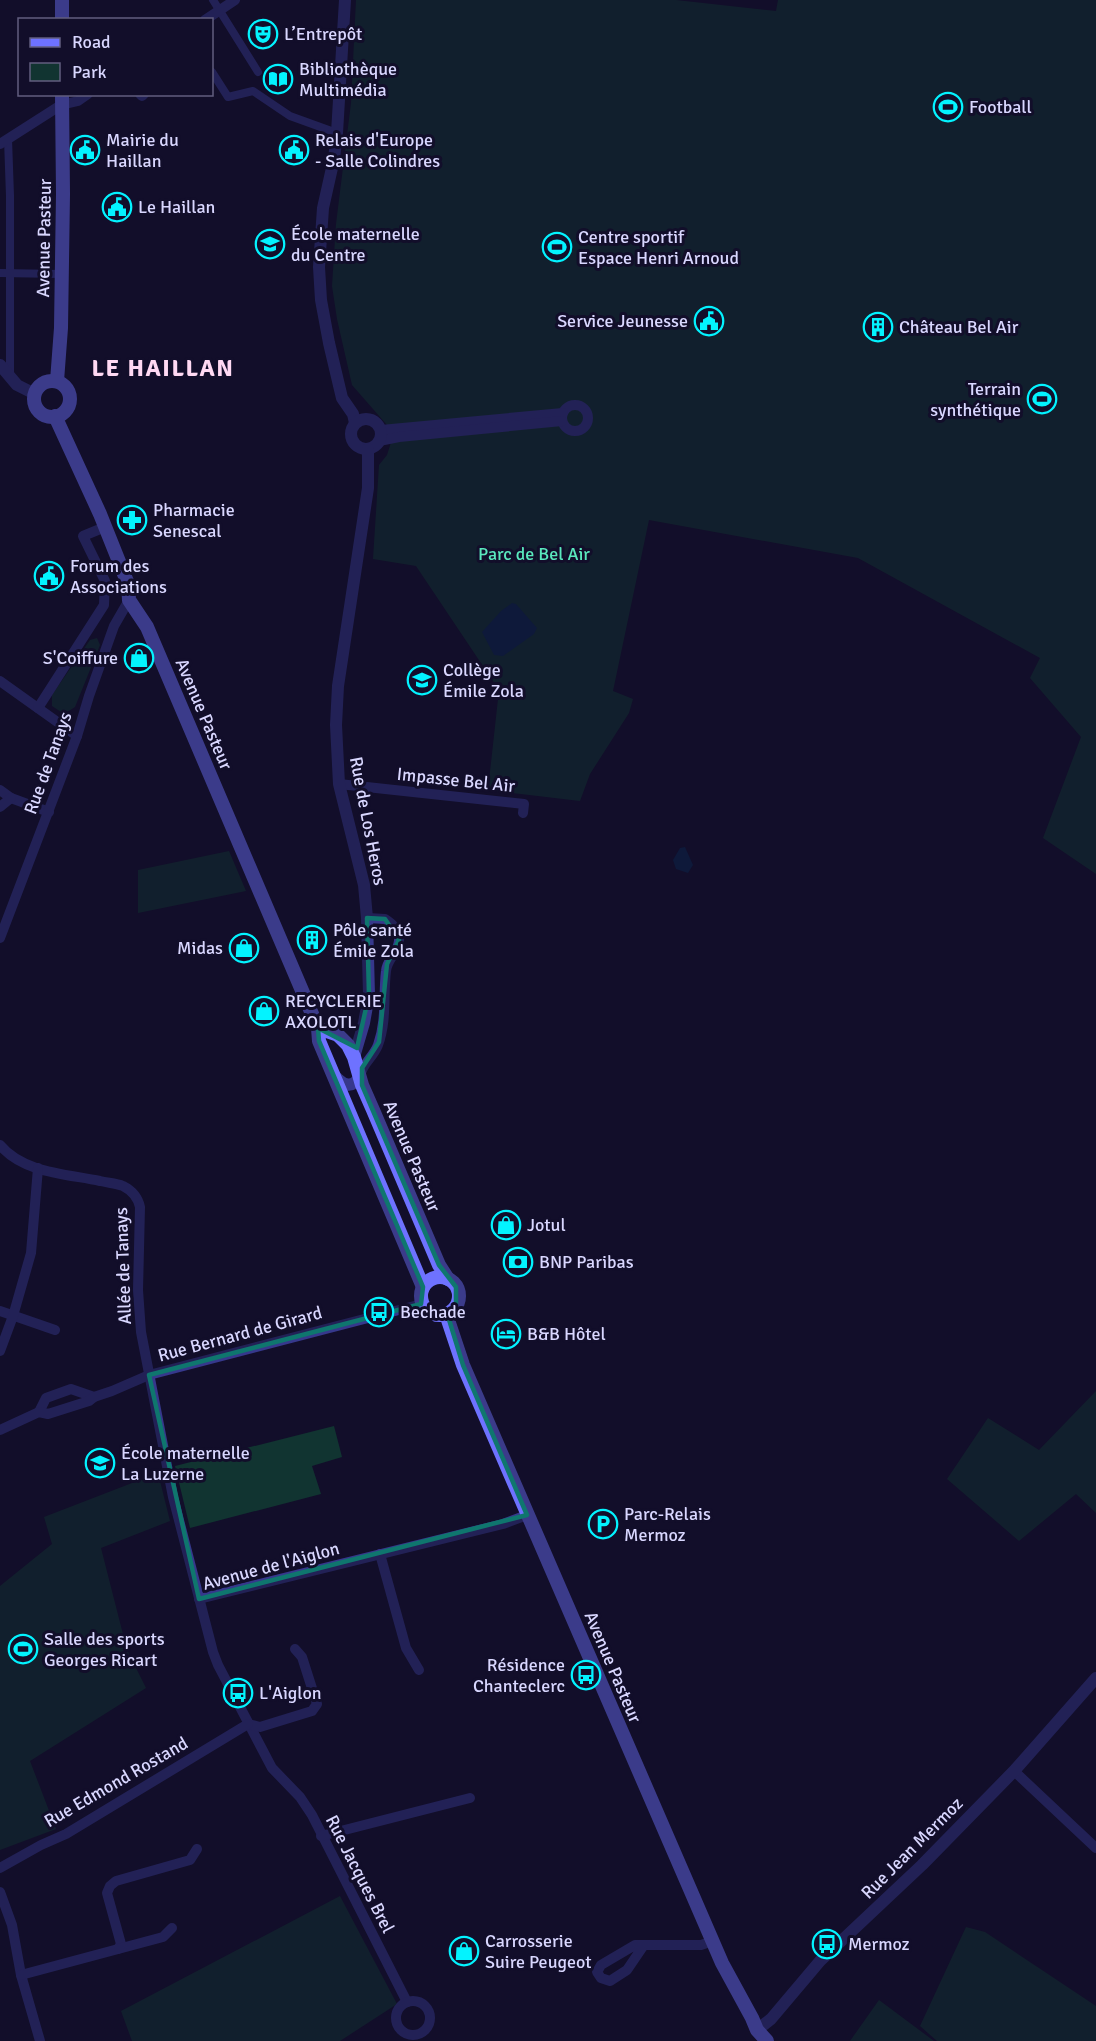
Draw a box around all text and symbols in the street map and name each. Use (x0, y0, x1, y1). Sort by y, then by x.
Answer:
legend (18, 18, 213, 96)
theatre icon: L’Entrepôt (247, 18, 279, 50)
place label: L’Entrepôt (284, 23, 362, 45)
text: Road (72, 31, 111, 53)
place label: Bibliothèque Multimédia (299, 58, 397, 101)
text: Park (72, 61, 107, 83)
library icon: Bibliothèque Multimédia (262, 63, 294, 95)
sports icon: Football (932, 91, 964, 123)
place label: Football (969, 96, 1032, 118)
place label: Mairie du Haillan (106, 129, 179, 172)
place label: Relais d'Europe - Salle Colindres (315, 129, 440, 172)
public building icon: Mairie du Haillan (69, 134, 101, 166)
public building icon: Relais d'Europe - Salle Colindres (278, 134, 310, 166)
street label: Avenue Pasteur (32, 178, 56, 298)
public building icon: Le Haillan (101, 191, 133, 223)
place label: Le Haillan (138, 196, 215, 218)
place label: École maternelle du Centre (291, 223, 420, 266)
place label: Centre sportif Espace Henri Arnoud (578, 226, 739, 269)
school or university icon: École maternelle du Centre (254, 228, 286, 260)
sports icon: Centre sportif Espace Henri Arnoud (541, 231, 573, 263)
public building icon: Service Jeunesse (693, 305, 725, 337)
place label: Service Jeunesse (557, 310, 688, 332)
building icon: Château Bel Air (862, 311, 894, 343)
place label: Château Bel Air (899, 316, 1019, 338)
district label: LE HAILLAN (91, 353, 235, 383)
place label: Terrain synthétique (930, 378, 1021, 421)
sports icon: Terrain synthétique (1026, 383, 1058, 415)
place label: Pharmacie Senescal (153, 499, 235, 542)
pharmacy icon: Pharmacie Senescal (116, 504, 148, 536)
park label: Parc de Bel Air (478, 543, 590, 565)
place label: Forum des Associations (70, 555, 167, 598)
public building icon: Forum des Associations (33, 560, 65, 592)
shop icon: S'Coiffure (123, 642, 155, 674)
place label: S'Coiffure (43, 647, 118, 669)
street label: Avenue Pasteur (171, 655, 237, 773)
place label: Collège Émile Zola (443, 659, 524, 702)
school or university icon: Collège Émile Zola (406, 664, 438, 696)
street label: Rue de Tanays (19, 709, 77, 817)
street label: Rue de Los Heros (345, 755, 391, 887)
street label: Impasse Bel Air (396, 763, 517, 797)
place label: Pôle santé Émile Zola (333, 919, 414, 962)
building icon: Pôle santé Émile Zola (296, 924, 328, 956)
shop icon: Midas (228, 932, 260, 964)
place label: Midas (177, 937, 223, 959)
place label: RECYCLERIE AXOLOTL (285, 990, 382, 1033)
shop icon: RECYCLERIE AXOLOTL (248, 995, 280, 1027)
street label: Avenue Pasteur (379, 1097, 445, 1215)
street label: Allée de Tanays (110, 1207, 136, 1325)
shop icon: Jotul (490, 1209, 522, 1241)
place label: Jotul (527, 1214, 566, 1236)
bank icon: BNP Paribas (502, 1246, 534, 1278)
place label: BNP Paribas (539, 1251, 634, 1273)
bus stop icon: Bechade (363, 1296, 395, 1328)
street label: Rue Bernard de Girard (155, 1301, 325, 1367)
place label: Bechade (400, 1301, 466, 1323)
hotel icon: B&B Hôtel (490, 1318, 522, 1350)
place label: B&B Hôtel (527, 1323, 606, 1345)
place label: École maternelle La Luzerne (121, 1442, 250, 1485)
school or university icon: École maternelle La Luzerne (84, 1447, 116, 1479)
place label: Parc-Relais Mermoz (624, 1503, 711, 1546)
parking icon: Parc-Relais Mermoz (587, 1508, 619, 1540)
street label: Avenue de l'Aiglon (200, 1537, 342, 1595)
street label: Avenue Pasteur (580, 1608, 646, 1726)
place label: Salle des sports Georges Ricart (44, 1628, 165, 1671)
sports icon: Salle des sports Georges Ricart (7, 1633, 39, 1665)
place label: Résidence Chanteclerc (473, 1654, 565, 1697)
bus stop icon: Résidence Chanteclerc (570, 1659, 602, 1691)
bus stop icon: L'Aiglon (222, 1677, 254, 1709)
place label: L'Aiglon (259, 1682, 322, 1704)
street label: Rue Edmond Rostand (40, 1732, 192, 1832)
street label: Rue Jean Mermoz (857, 1793, 967, 1903)
street label: Rue Jacques Brel (321, 1811, 399, 1937)
bus stop icon: Mermoz (811, 1928, 843, 1960)
place label: Carrosserie Suire Peugeot (485, 1930, 592, 1973)
place label: Mermoz (848, 1933, 910, 1955)
shop icon: Carrosserie Suire Peugeot (448, 1935, 480, 1967)

